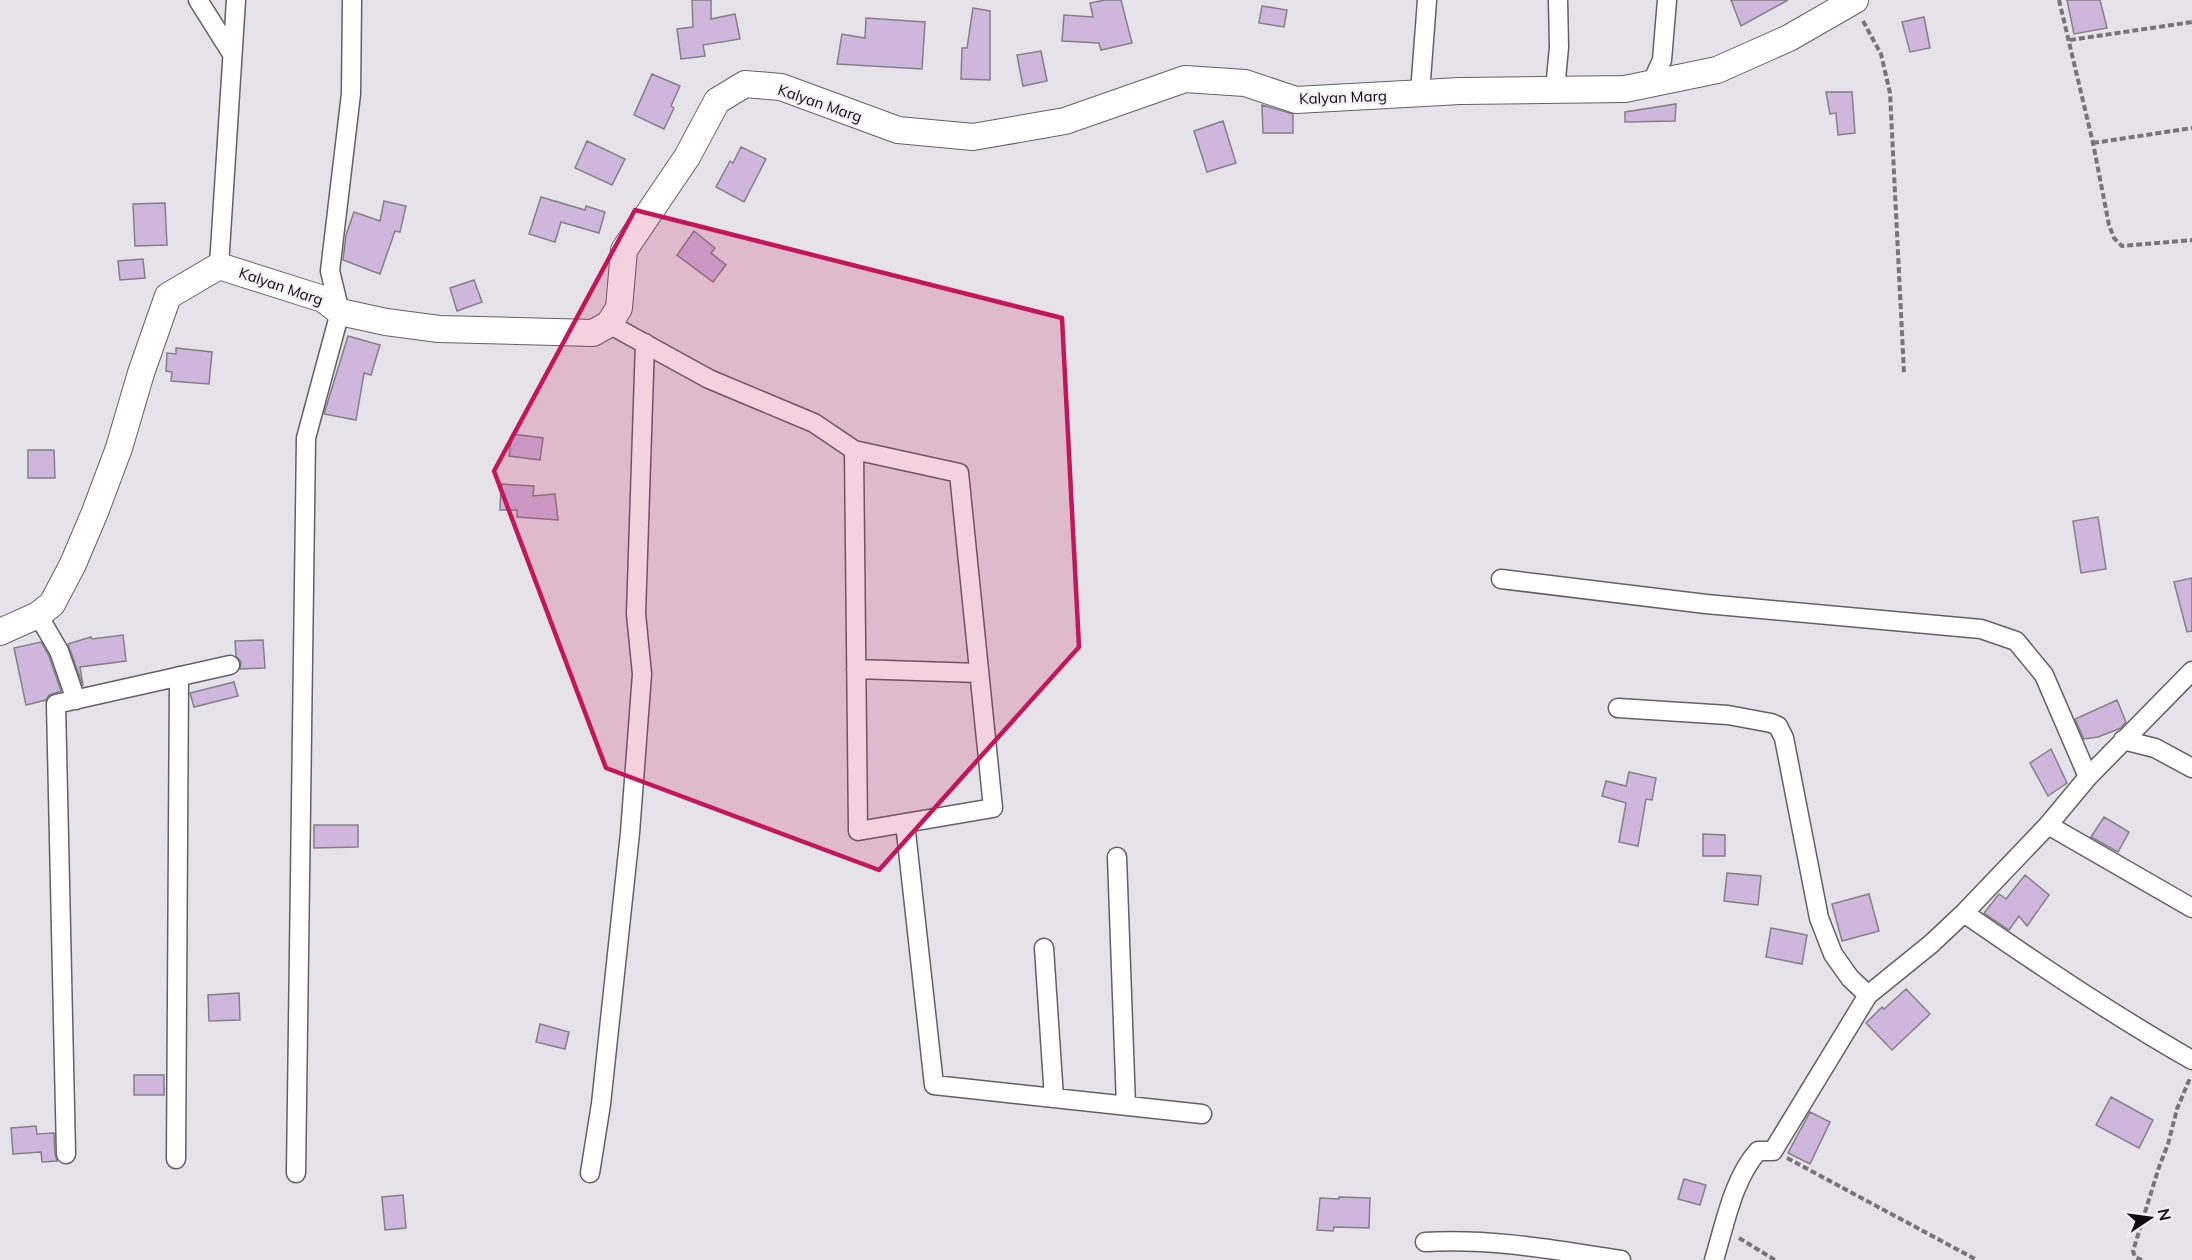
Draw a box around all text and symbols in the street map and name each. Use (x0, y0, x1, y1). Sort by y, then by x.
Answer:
street label: Kalyan Marg (775, 80, 865, 126)
street label: Kalyan Marg (1299, 86, 1387, 108)
street label: Kalyan Marg (236, 263, 326, 309)
north arrow (2120, 1188, 2180, 1248)
text: N (2154, 1206, 2176, 1223)

